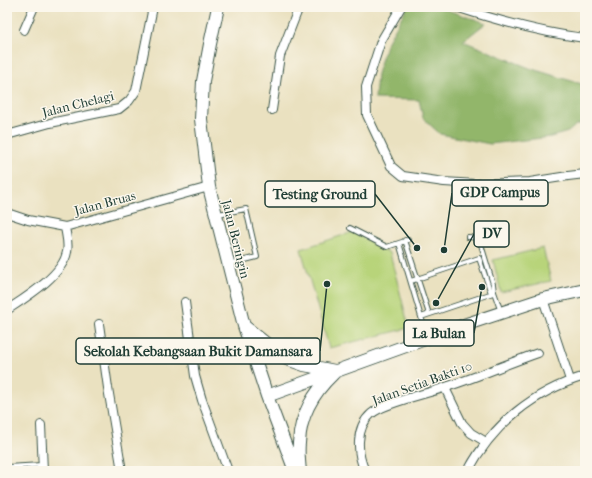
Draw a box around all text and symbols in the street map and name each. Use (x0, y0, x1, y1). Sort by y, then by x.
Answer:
street label: Jalan Chelagi (40, 88, 116, 120)
callout: GDP Campus (452, 180, 548, 206)
callout: Testing Ground (265, 181, 375, 207)
text: GDP Campus (460, 184, 541, 201)
text: Testing Ground (272, 186, 369, 203)
street label: Jalan Bruas (72, 188, 137, 219)
street label: Jalan Beringin (219, 197, 253, 280)
callout: DV (474, 221, 509, 247)
text: DV (482, 225, 503, 242)
callout: La Bulan (404, 320, 474, 346)
text: La Bulan (412, 325, 467, 342)
callout: Sekolah Kebangsaan Bukit Damansara (76, 338, 320, 364)
text: Sekolah Kebangsaan Bukit Damansara (84, 343, 313, 360)
street label: Jalan Setia Bakti 10 (369, 358, 474, 408)

